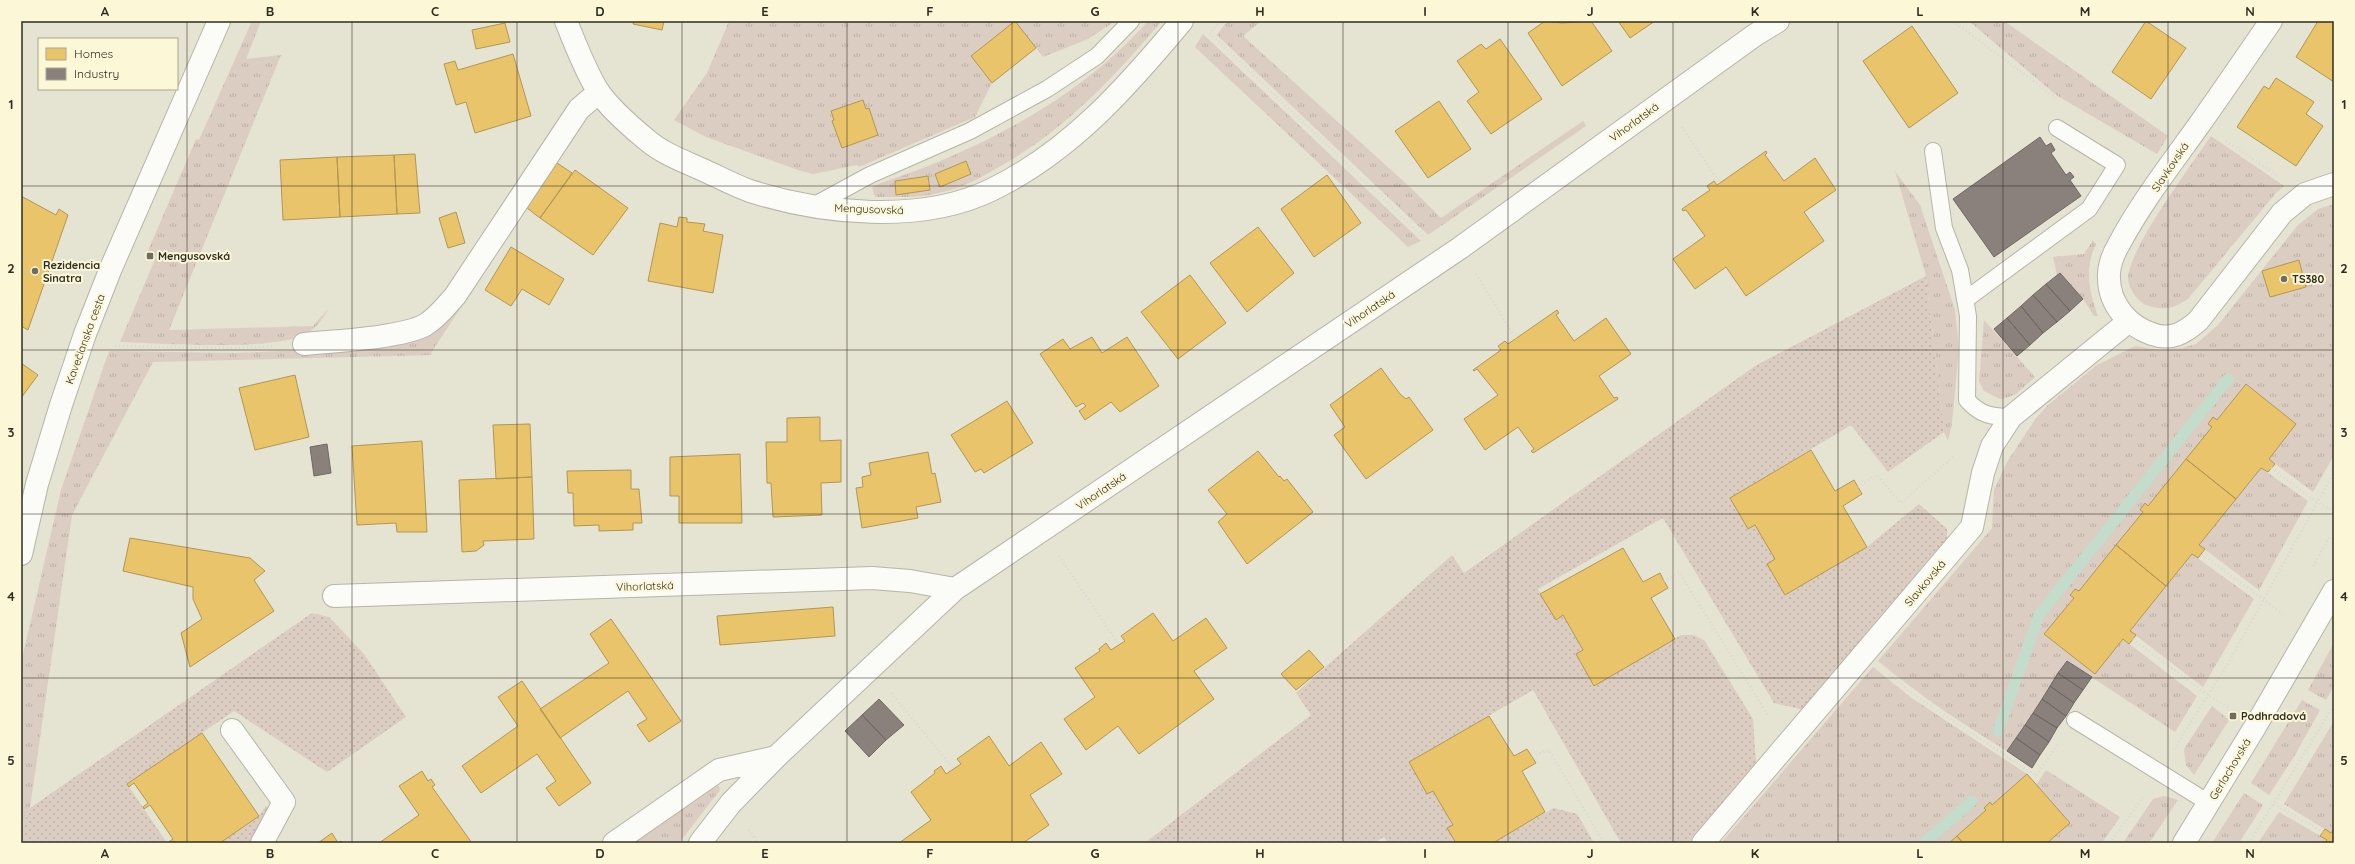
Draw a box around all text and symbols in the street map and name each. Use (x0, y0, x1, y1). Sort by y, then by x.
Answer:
text: A (101, 3, 110, 19)
text: B (266, 3, 274, 19)
text: C (431, 3, 439, 19)
text: D (595, 3, 605, 19)
text: E (761, 3, 769, 19)
text: F (926, 3, 934, 19)
text: G (1090, 3, 1100, 19)
text: H (1255, 3, 1265, 19)
text: I (1423, 3, 1427, 19)
text: J (1586, 3, 1594, 19)
text: K (1751, 3, 1760, 19)
text: L (1916, 3, 1924, 19)
text: M (2080, 3, 2090, 19)
text: N (2245, 3, 2255, 19)
legend (38, 38, 178, 90)
text: Homes (74, 46, 114, 61)
text: Industry (74, 66, 119, 81)
text: 1 (8, 96, 14, 112)
text: 1 (2341, 96, 2347, 112)
street label: Vihorlatská (1607, 99, 1661, 145)
street label: Slavkovská (2148, 140, 2192, 194)
street label: Mengusovská (834, 201, 904, 217)
place label: Mengusovská (158, 249, 230, 263)
marker: Mengusovská (145, 251, 155, 261)
place label: Rezidencia Sinatra (43, 258, 100, 285)
text: 2 (7, 260, 15, 276)
text: 2 (2340, 260, 2348, 276)
marker: Rezidencia Sinatra (30, 266, 40, 276)
place label: TS380 (2292, 272, 2324, 286)
marker: TS380 (2279, 274, 2289, 284)
street label: Vihorlatská (1342, 287, 1398, 331)
street label: Kavečianska cesta (62, 292, 108, 386)
text: 3 (8, 424, 15, 440)
text: 3 (2341, 424, 2348, 440)
street label: Vihorlatská (1073, 469, 1129, 513)
street label: Slavkovská (1901, 557, 1949, 609)
street label: Vihorlatská (616, 578, 674, 594)
text: 4 (7, 588, 15, 604)
text: 4 (2340, 588, 2348, 604)
place label: Podhradová (2241, 709, 2306, 723)
marker: Podhradová (2228, 711, 2238, 721)
street label: Gerlachovská (2206, 736, 2254, 802)
text: 5 (7, 752, 15, 768)
text: 5 (2340, 752, 2348, 768)
text: A (101, 845, 110, 861)
text: B (266, 845, 274, 861)
text: C (431, 845, 439, 861)
text: D (595, 845, 605, 861)
text: E (761, 845, 769, 861)
text: F (926, 845, 934, 861)
text: G (1090, 845, 1100, 861)
text: H (1255, 845, 1265, 861)
text: I (1423, 845, 1427, 861)
text: J (1586, 845, 1594, 861)
text: K (1751, 845, 1760, 861)
text: L (1916, 845, 1924, 861)
text: M (2080, 845, 2090, 861)
text: N (2245, 845, 2255, 861)

